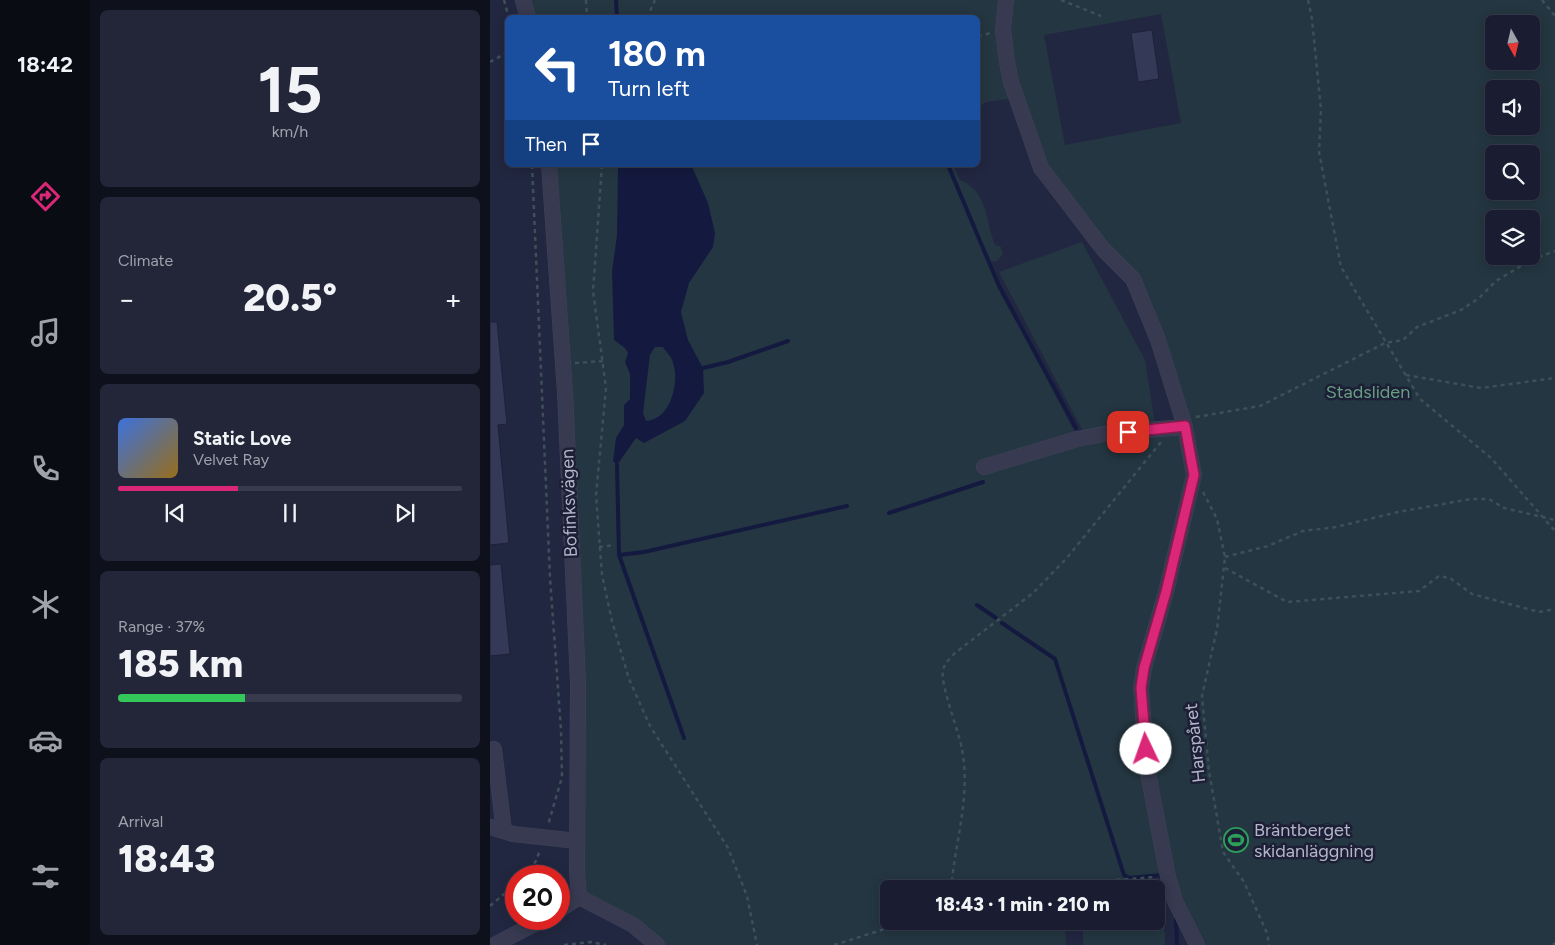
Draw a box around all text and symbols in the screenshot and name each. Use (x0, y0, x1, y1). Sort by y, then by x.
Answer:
north arrow (1485, 15, 1540, 70)
map controls (1485, 15, 1540, 265)
text: 180 m (608, 33, 706, 75)
icon: left (525, 35, 590, 100)
text: 15 (257, 50, 323, 128)
text: 18:42 (17, 51, 73, 78)
text: Turn left (608, 75, 690, 102)
button: sound (1485, 80, 1540, 135)
text: km/h (272, 122, 308, 141)
icon: arrive (577, 130, 605, 158)
text: Then (525, 133, 567, 156)
button: search (1485, 145, 1540, 200)
icon: directions (28, 179, 63, 214)
button: layers (1485, 210, 1540, 265)
text: Climate (118, 251, 173, 270)
text: 20.5° (243, 275, 337, 321)
text: − (118, 282, 135, 316)
text: + (445, 282, 462, 316)
icon: music (28, 315, 63, 350)
park label: Stadsliden (1326, 381, 1410, 403)
pin (1107, 411, 1149, 453)
icon: arrive (1114, 418, 1142, 446)
text: Static Love (193, 427, 291, 450)
street label: Bofinksvägen (556, 448, 582, 558)
text: Velvet Ray (193, 450, 269, 469)
icon: phone (28, 451, 63, 486)
icon: previous (161, 499, 189, 527)
icon: pause (276, 499, 304, 527)
icon: next (391, 499, 419, 527)
icon: climate (28, 587, 63, 622)
text: Range · 37% (118, 617, 205, 636)
text: 185 km (118, 641, 243, 687)
street label: Harspåret (1180, 702, 1210, 784)
position arrow (1119, 722, 1171, 774)
icon: car (28, 723, 63, 758)
text: Arrival (118, 812, 163, 831)
place label: Bräntberget skidanläggning (1254, 819, 1374, 862)
sports icon: Bräntberget skidanläggning (1223, 827, 1249, 853)
text: 18:43 (118, 836, 215, 882)
icon: filters (28, 859, 63, 894)
speed limit sign: 20 (505, 865, 570, 930)
text: 18:43 · 1 min · 210 m (935, 893, 1110, 916)

